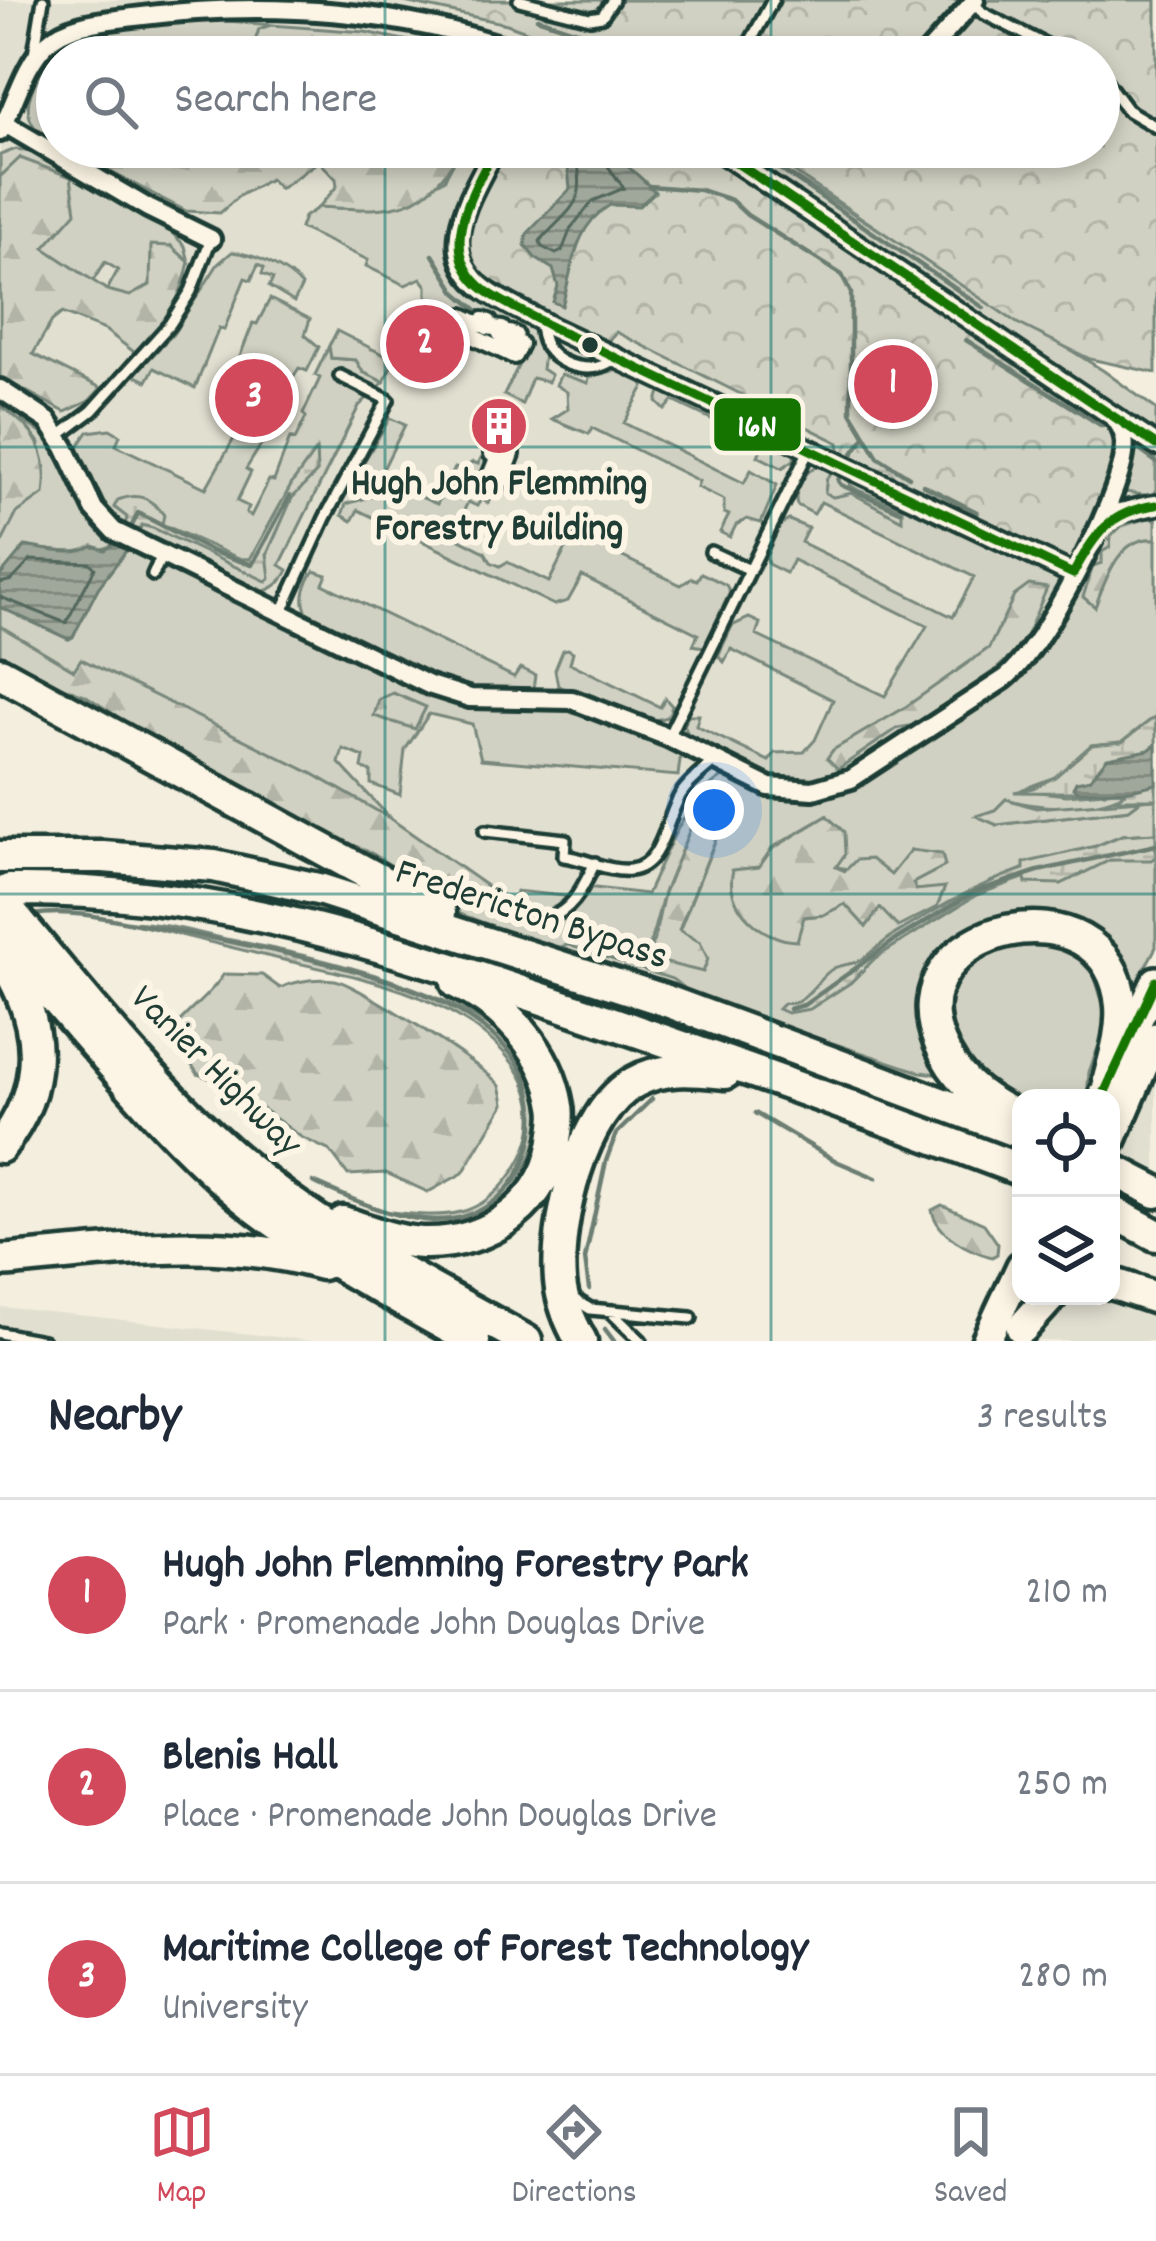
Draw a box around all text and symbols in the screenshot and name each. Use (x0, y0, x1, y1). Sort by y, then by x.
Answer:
search box (36, 36, 1120, 168)
icon: search (78, 69, 144, 135)
text: Search here (174, 70, 377, 134)
pin: 2 (386, 299, 464, 389)
unlabelled marker (579, 334, 601, 356)
pin: 1 (854, 339, 932, 429)
pin: 3 (215, 353, 293, 443)
building icon: Hugh John Flemming Forestry Building (468, 395, 530, 457)
line badge: 16N (712, 396, 803, 453)
text: 16N (737, 406, 777, 453)
place label: Hugh John Flemming Forestry Building (351, 459, 647, 559)
your location (684, 780, 744, 840)
street label: Fredericton Bypass (388, 847, 674, 987)
street label: Vanier Highway (115, 974, 313, 1172)
map controls (1012, 1089, 1120, 1305)
button: locate (1012, 1089, 1120, 1197)
button: layers (1012, 1197, 1120, 1305)
text: Nearby (48, 1383, 181, 1455)
text: 3 results (977, 1392, 1108, 1447)
text: Hugh John Flemming Forestry Park (162, 1535, 749, 1599)
text: 1 (83, 1567, 91, 1622)
text: 210 m (1025, 1567, 1108, 1622)
text: Park · Promenade John Douglas Drive (162, 1599, 705, 1654)
text: Blenis Hall (162, 1727, 338, 1791)
text: 2 (78, 1759, 96, 1814)
text: 250 m (1016, 1759, 1108, 1814)
text: Place · Promenade John Douglas Drive (162, 1791, 717, 1846)
text: Maritime College of Forest Technology (162, 1919, 808, 1983)
text: 3 (78, 1951, 96, 2006)
text: 280 m (1018, 1951, 1108, 2006)
text: University (162, 1983, 308, 2038)
tab: Map (149, 2099, 215, 2218)
tab: Directions (512, 2099, 637, 2218)
tab: Saved (934, 2099, 1007, 2218)

